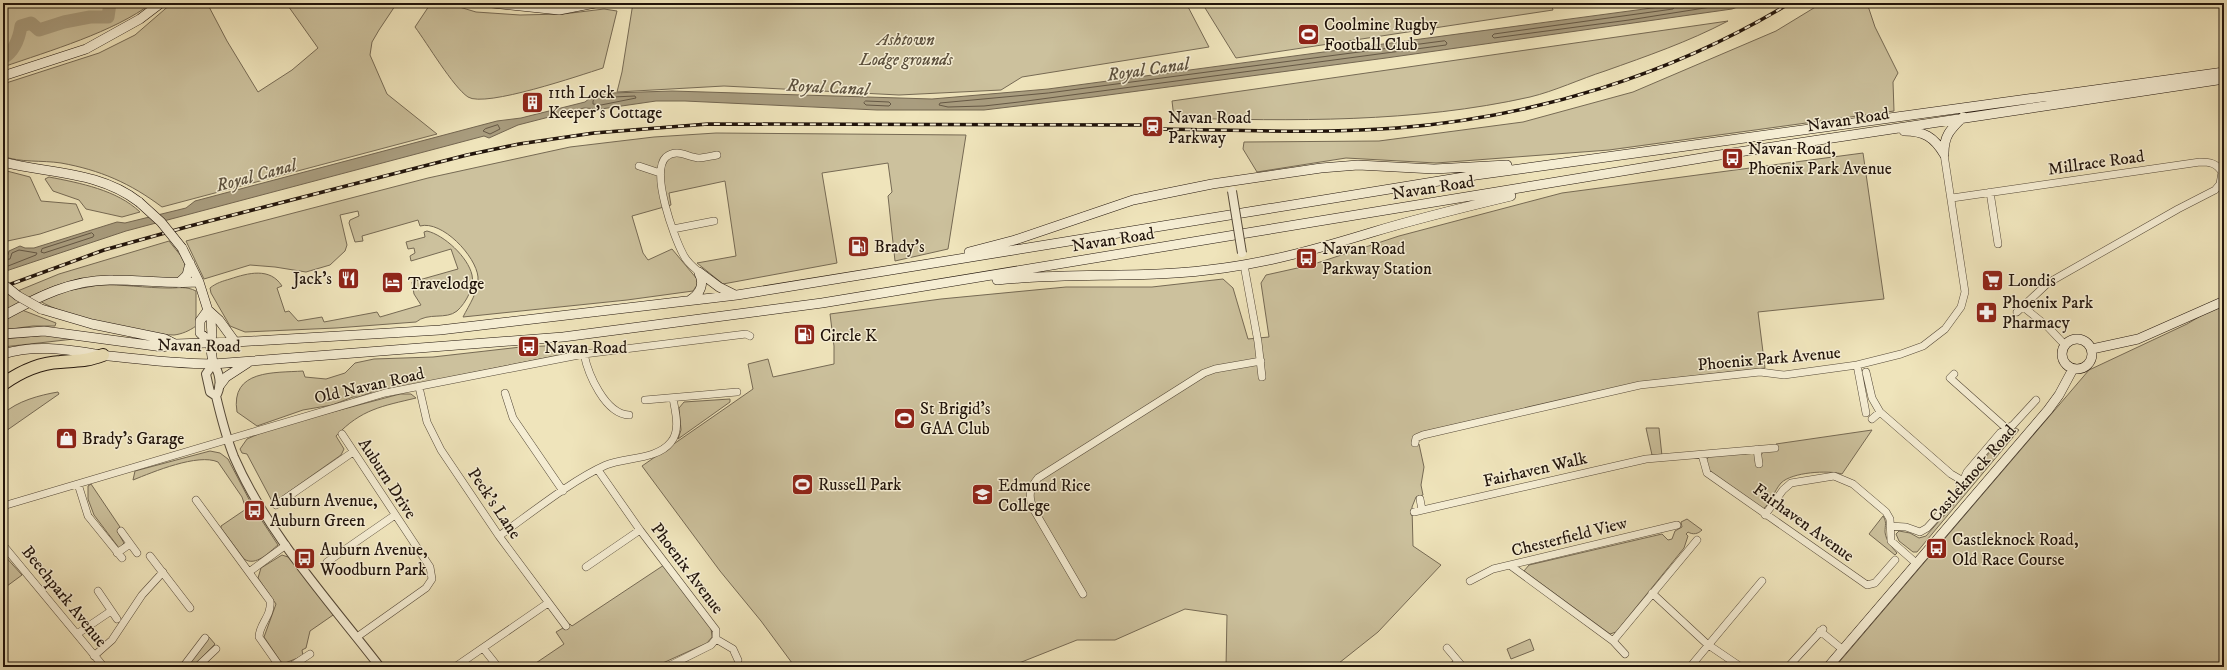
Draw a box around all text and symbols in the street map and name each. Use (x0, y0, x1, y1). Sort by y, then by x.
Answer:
place label: Coolmine Rugby Football Club (1324, 14, 1438, 56)
sports icon: Coolmine Rugby Football Club (1295, 21, 1321, 47)
park label: Ashtown Lodge grounds (858, 29, 953, 71)
water label: Royal Canal (1105, 53, 1193, 87)
water label: Royal Canal (785, 75, 872, 101)
place label: 11th Lock Keeper's Cottage (548, 82, 662, 124)
building icon: 11th Lock Keeper's Cottage (519, 89, 545, 115)
street label: Navan Road (1805, 103, 1891, 137)
place label: Navan Road Parkway (1168, 107, 1252, 149)
station icon: Navan Road Parkway (1140, 114, 1166, 140)
place label: Navan Road, Phoenix Park Avenue (1748, 138, 1892, 180)
bus stop icon: Navan Road, Phoenix Park Avenue (1720, 145, 1746, 171)
street label: Millrace Road (2047, 145, 2146, 181)
water label: Royal Canal (213, 154, 301, 198)
street label: Navan Road (1390, 171, 1476, 205)
street label: Navan Road (1070, 223, 1156, 257)
fuel station icon: Brady's (846, 233, 872, 259)
place label: Brady's (874, 236, 925, 258)
place label: Navan Road Parkway Station (1322, 238, 1432, 280)
bus stop icon: Navan Road Parkway Station (1294, 245, 1320, 271)
restaurant icon: Jack's (335, 265, 361, 291)
supermarket icon: Londis (1979, 267, 2005, 293)
place label: Jack's (291, 268, 332, 290)
hotel icon: Travelodge (379, 270, 405, 296)
place label: Londis (2008, 270, 2056, 292)
place label: Travelodge (408, 273, 484, 295)
place label: Phoenix Park Pharmacy (2002, 292, 2094, 334)
pharmacy icon: Phoenix Park Pharmacy (1974, 299, 2000, 325)
fuel station icon: Circle K (792, 322, 818, 348)
place label: Circle K (820, 325, 877, 347)
street label: Navan Road (157, 334, 241, 358)
bus stop icon: Navan Road (515, 334, 541, 360)
place label: Navan Road (544, 337, 628, 359)
street label: Phoenix Park Avenue (1697, 342, 1842, 376)
street label: Old Navan Road (312, 363, 427, 409)
place label: St Brigid's GAA Club (920, 398, 991, 440)
sports icon: St Brigid's GAA Club (892, 405, 918, 431)
street label: Castleknock Road (1924, 420, 2021, 527)
shop icon: Brady's Garage (54, 425, 80, 451)
place label: Brady's Garage (82, 428, 184, 450)
street label: Auburn Drive (353, 434, 421, 523)
street label: Fairhaven Walk (1481, 447, 1590, 493)
street label: Peck's Lane (462, 464, 526, 543)
sports icon: Russell Park (789, 471, 815, 497)
place label: Russell Park (818, 474, 902, 496)
place label: Edmund Rice College (998, 475, 1090, 517)
street label: Fairhaven Avenue (1748, 479, 1858, 567)
school or university icon: Edmund Rice College (969, 482, 995, 508)
place label: Auburn Avenue, Auburn Green (270, 490, 378, 532)
bus stop icon: Auburn Avenue, Auburn Green (242, 497, 268, 523)
street label: Chesterfield View (1509, 512, 1630, 562)
street label: Phoenix Avenue (646, 519, 729, 618)
place label: Castleknock Road, Old Race Course (1952, 529, 2079, 571)
bus stop icon: Castleknock Road, Old Race Course (1923, 536, 1949, 562)
place label: Auburn Avenue, Woodburn Park (319, 539, 428, 581)
street label: Beechpark Avenue (17, 541, 112, 652)
bus stop icon: Auburn Avenue, Woodburn Park (291, 546, 317, 572)

